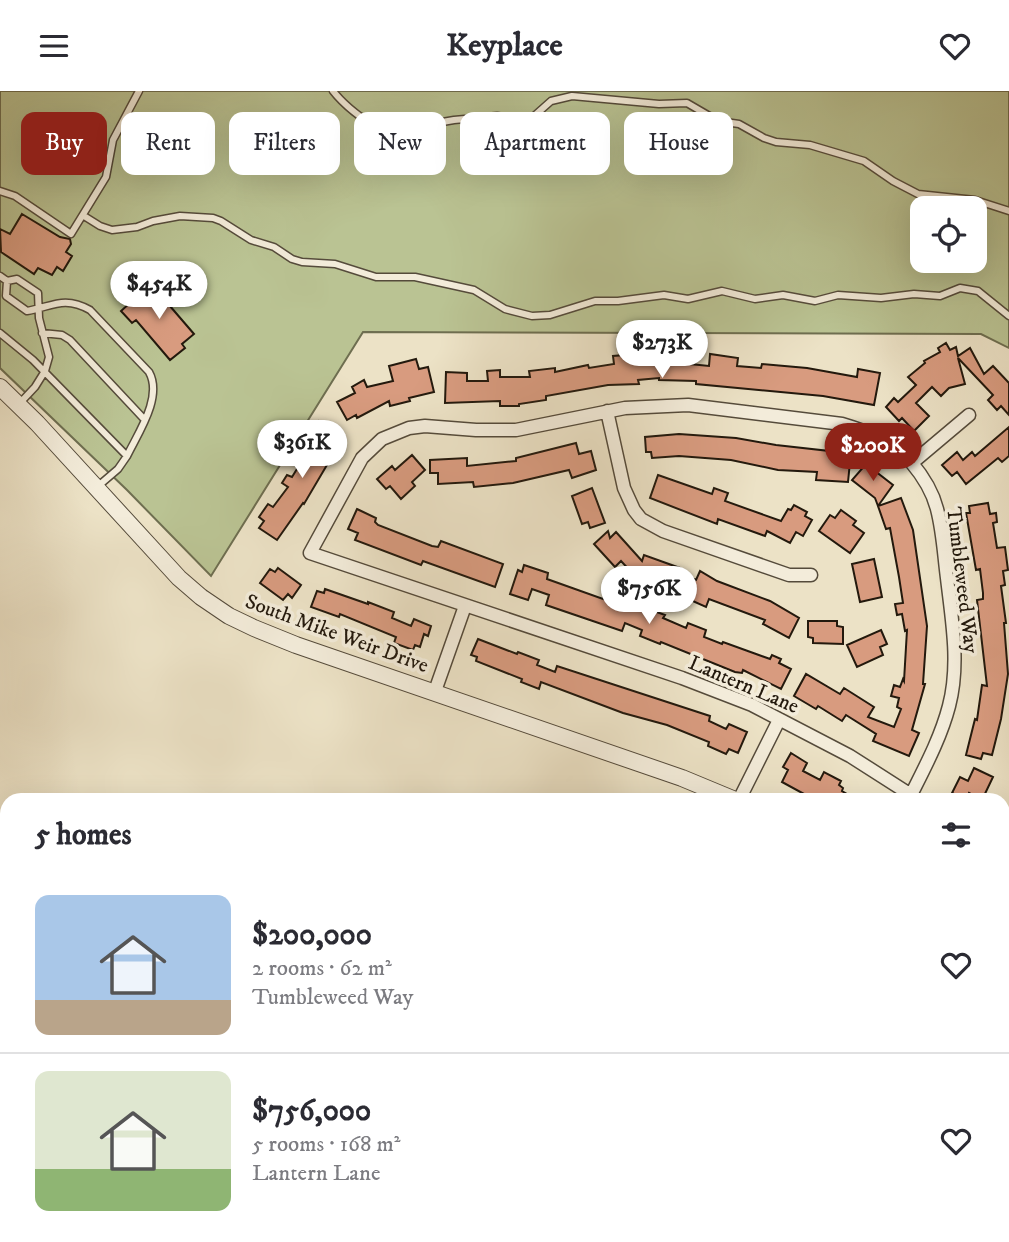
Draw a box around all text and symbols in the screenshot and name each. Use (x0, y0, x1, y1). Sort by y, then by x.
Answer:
text: Keyplace (446, 26, 563, 66)
icon: menu (35, 27, 73, 65)
icon: heart (936, 27, 974, 65)
chip: Buy (21, 112, 107, 175)
chip: Rent (121, 112, 215, 175)
chip: Filters (229, 112, 340, 175)
chip: New (354, 112, 446, 175)
chip: Apartment (460, 112, 610, 175)
chip: House (624, 112, 733, 175)
map controls (910, 196, 987, 273)
button: locate (910, 196, 987, 273)
pin: $454K (110, 261, 208, 321)
text: $454K (126, 269, 192, 298)
pin: $273K (613, 321, 711, 380)
text: $273K (632, 328, 692, 357)
pin: $361K (253, 421, 351, 480)
pin: $200K (824, 423, 922, 483)
text: $361K (273, 428, 331, 457)
text: $200K (841, 431, 905, 460)
street label: Tumbleweed Way (940, 505, 984, 656)
pin: $756K (600, 567, 698, 626)
text: $756K (617, 574, 681, 603)
street label: South Mike Weir Drive (242, 589, 432, 679)
street label: Lantern Lane (685, 650, 803, 720)
icon: filters (937, 816, 975, 854)
text: 5 homes (35, 817, 131, 854)
text: $200,000 (252, 917, 372, 954)
icon: home (91, 923, 175, 1007)
icon: heart (937, 946, 975, 984)
text: 2 rooms · 62 m² (252, 954, 392, 983)
text: Tumbleweed Way (252, 983, 413, 1012)
text: $756,000 (252, 1093, 371, 1130)
icon: home (91, 1099, 175, 1183)
icon: heart (937, 1122, 975, 1160)
text: 5 rooms · 168 m² (252, 1130, 400, 1159)
text: Lantern Lane (252, 1159, 380, 1188)

